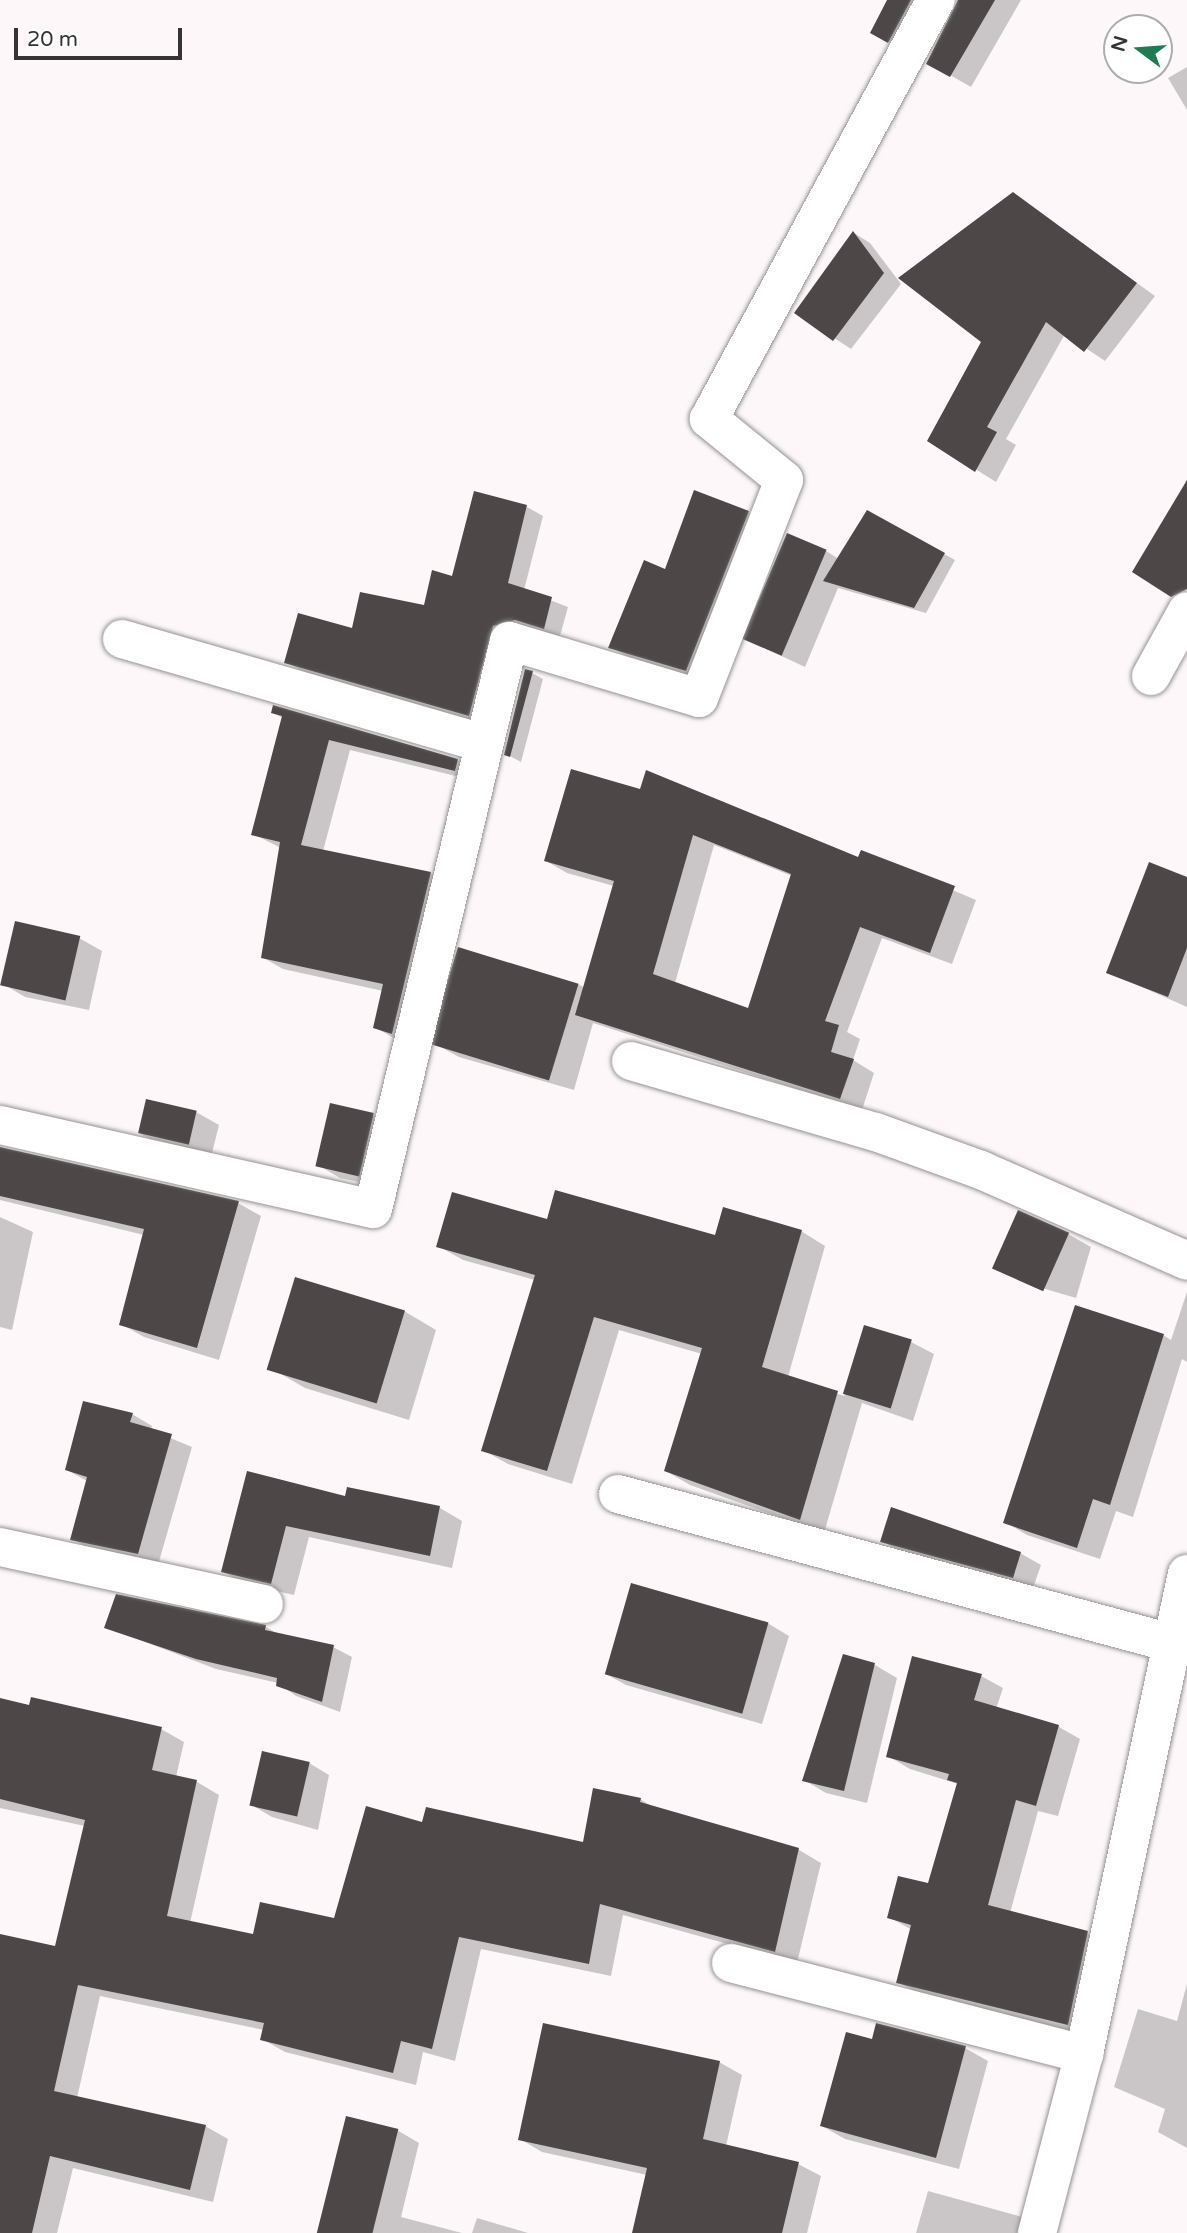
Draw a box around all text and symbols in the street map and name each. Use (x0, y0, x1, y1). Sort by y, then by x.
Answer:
scale bar (18, 14, 186, 58)
north arrow (1103, 14, 1173, 84)
text: 20 m (27, 27, 78, 52)
text: N (1107, 33, 1132, 54)

